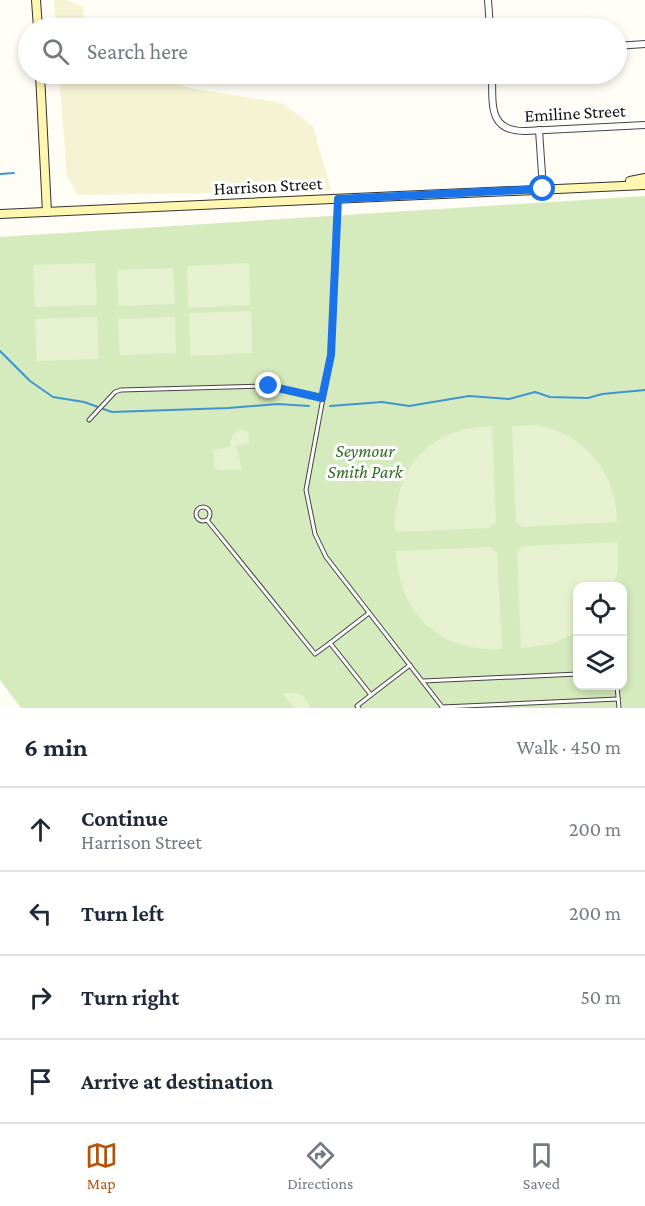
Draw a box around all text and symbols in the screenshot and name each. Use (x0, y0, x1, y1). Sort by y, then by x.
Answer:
search box (18, 18, 627, 84)
icon: search (39, 35, 72, 68)
text: Search here (87, 39, 188, 64)
street label: Emiline Street (524, 100, 627, 126)
street label: Harrison Street (213, 173, 324, 199)
route start (529, 175, 555, 201)
route end (255, 372, 281, 398)
park label: Seymour Smith Park (327, 441, 404, 482)
map controls (573, 582, 627, 690)
button: locate (573, 582, 627, 636)
button: layers (573, 636, 627, 690)
text: 6 min (24, 733, 88, 762)
text: Walk · 450 m (516, 736, 621, 758)
text: Continue (81, 806, 168, 831)
icon: ahead (24, 813, 57, 846)
text: 200 m (569, 818, 621, 840)
text: Harrison Street (81, 831, 202, 853)
icon: left (24, 897, 57, 930)
text: Turn left (81, 901, 164, 926)
text: 200 m (569, 902, 621, 924)
icon: right (24, 981, 57, 1014)
text: Turn right (81, 985, 179, 1010)
text: 50 m (580, 986, 621, 1008)
icon: arrive (24, 1065, 57, 1098)
text: Arrive at destination (81, 1069, 273, 1094)
tab: Map (85, 1139, 118, 1192)
tab: Directions (287, 1139, 353, 1192)
tab: Saved (523, 1139, 560, 1192)

